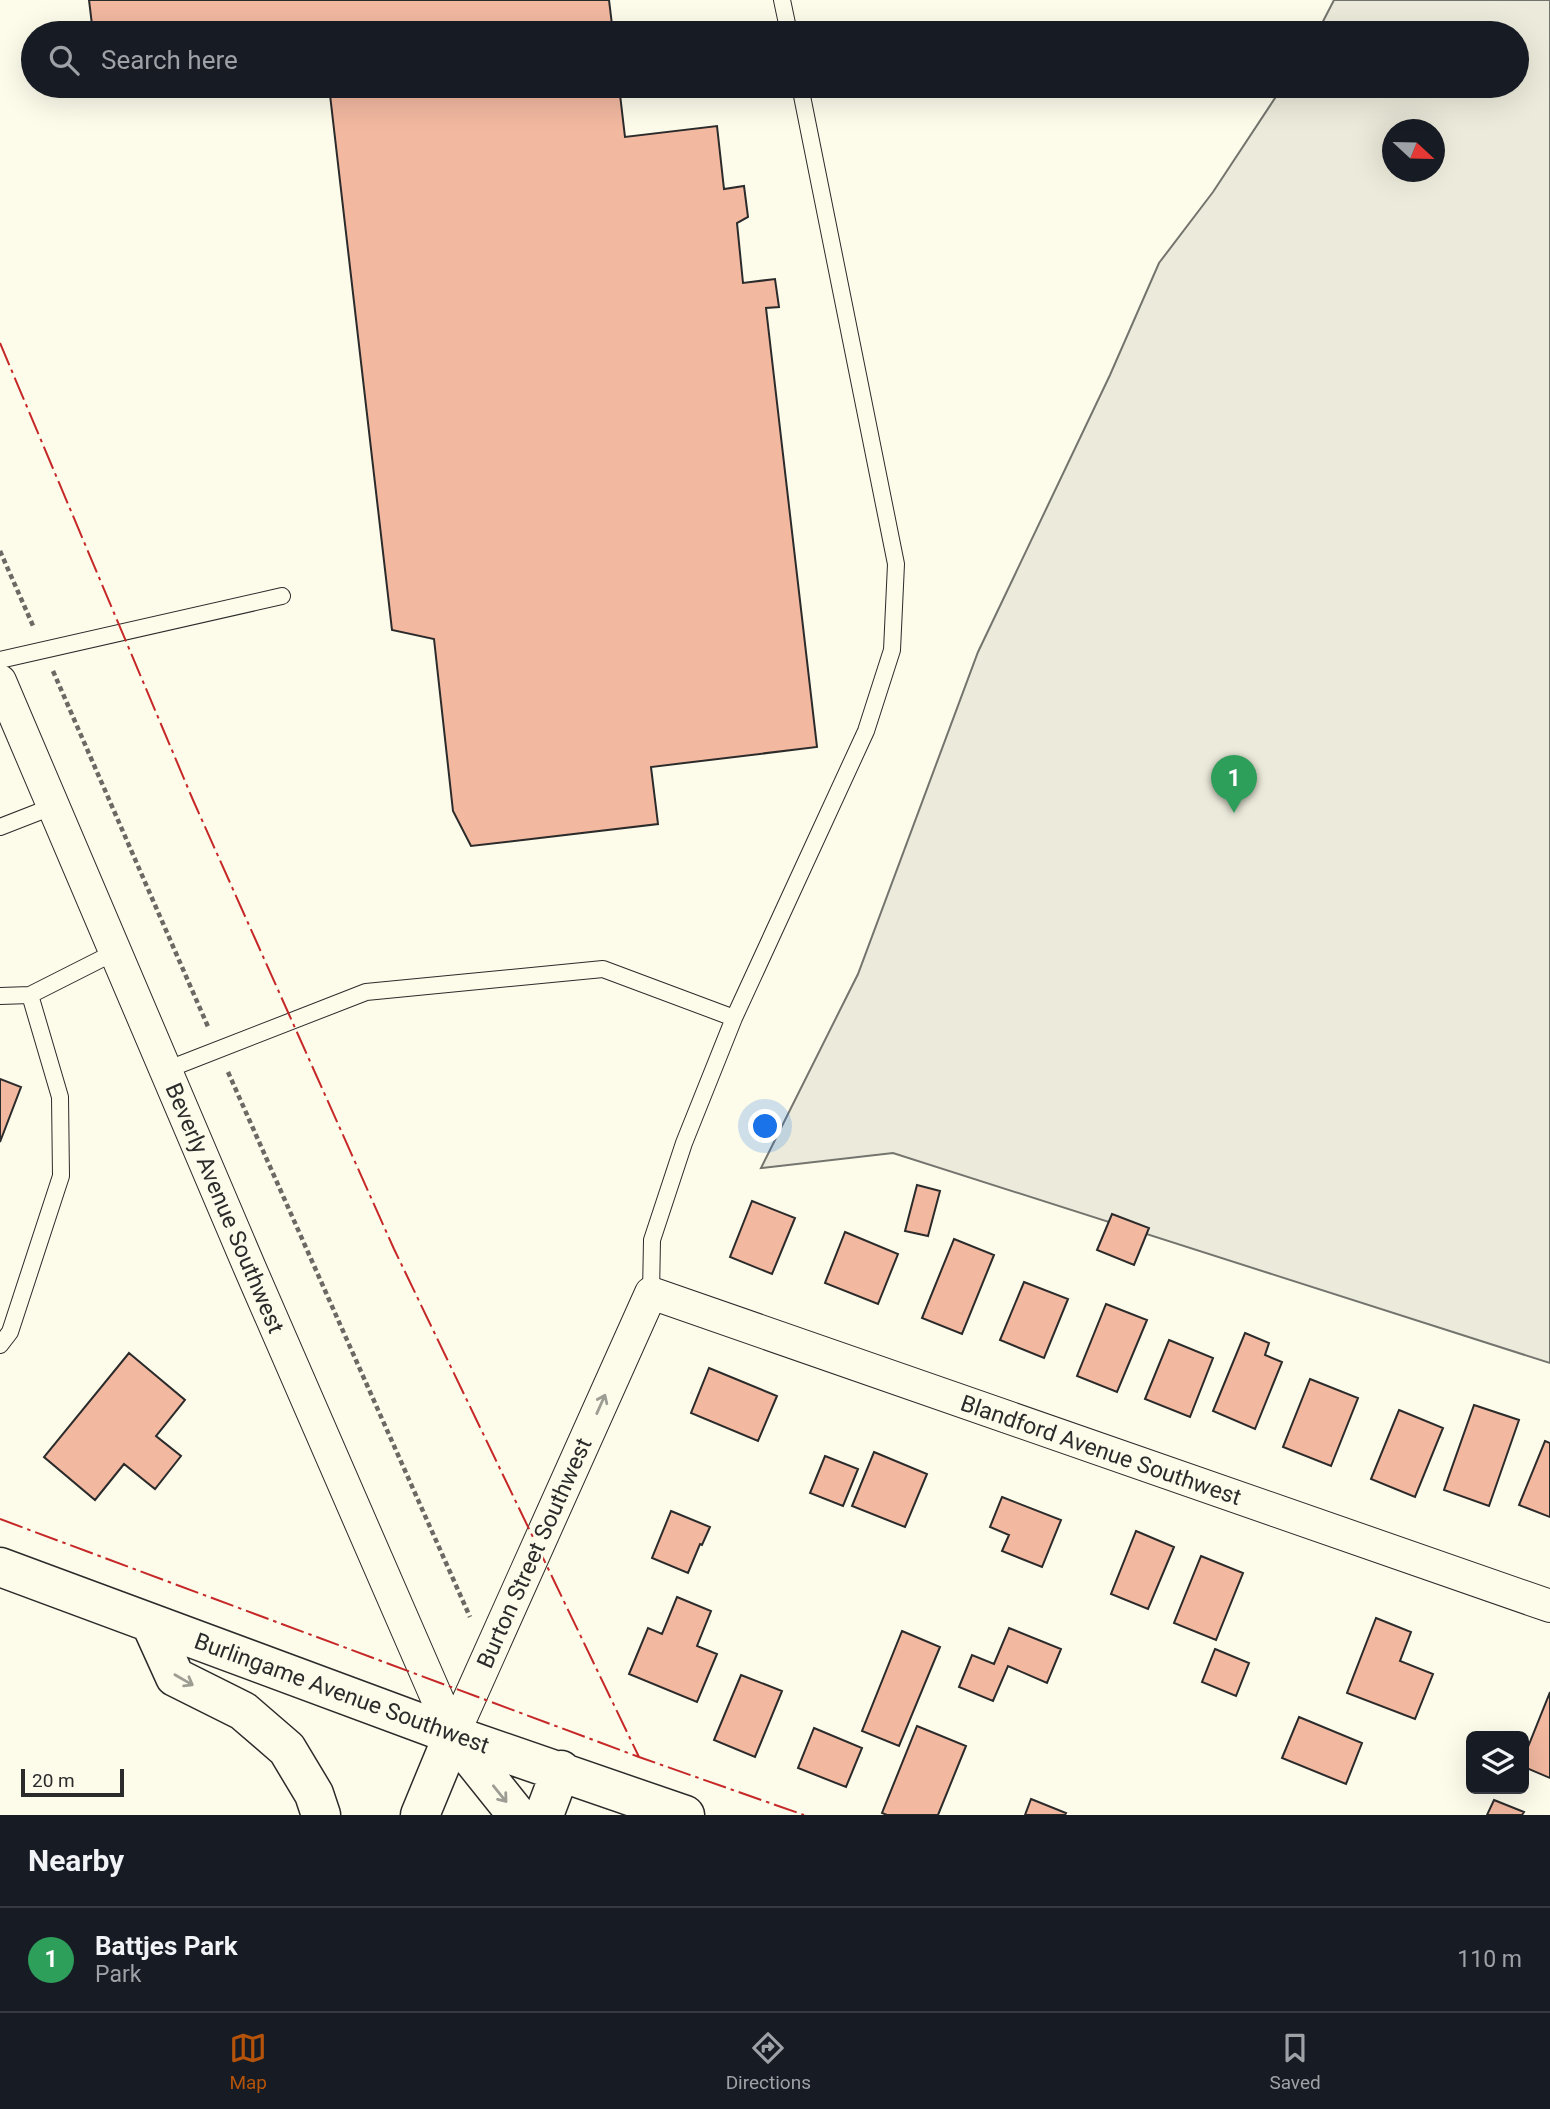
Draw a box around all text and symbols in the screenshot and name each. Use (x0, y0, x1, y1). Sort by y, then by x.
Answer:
search box (21, 21, 1529, 98)
icon: search (45, 41, 83, 79)
text: Search here (101, 45, 238, 75)
north arrow (1382, 119, 1445, 182)
pin: 1 (1211, 755, 1257, 813)
street label: Beverly Avenue Southwest (160, 1079, 290, 1337)
your location (748, 1109, 782, 1143)
street label: Blandford Avenue Southwest (957, 1390, 1245, 1511)
one-way arrow (595, 1394, 608, 1415)
street label: Burton Street Southwest (471, 1434, 597, 1672)
street label: Burlingame Avenue Southwest (191, 1627, 493, 1759)
one-way arrow (174, 1674, 194, 1688)
map controls (1466, 1731, 1529, 1794)
button: layers (1466, 1731, 1529, 1794)
scale bar (21, 1766, 124, 1798)
text: 20 m (32, 1769, 75, 1792)
one-way arrow (492, 1785, 508, 1803)
text: Nearby (28, 1843, 124, 1878)
text: Battjes Park (95, 1931, 238, 1961)
text: 1 (44, 1946, 58, 1973)
text: 110 m (1457, 1946, 1522, 1973)
text: Park (95, 1961, 141, 1988)
tab: Map (229, 2029, 267, 2094)
tab: Directions (726, 2029, 811, 2094)
tab: Saved (1269, 2029, 1321, 2094)

